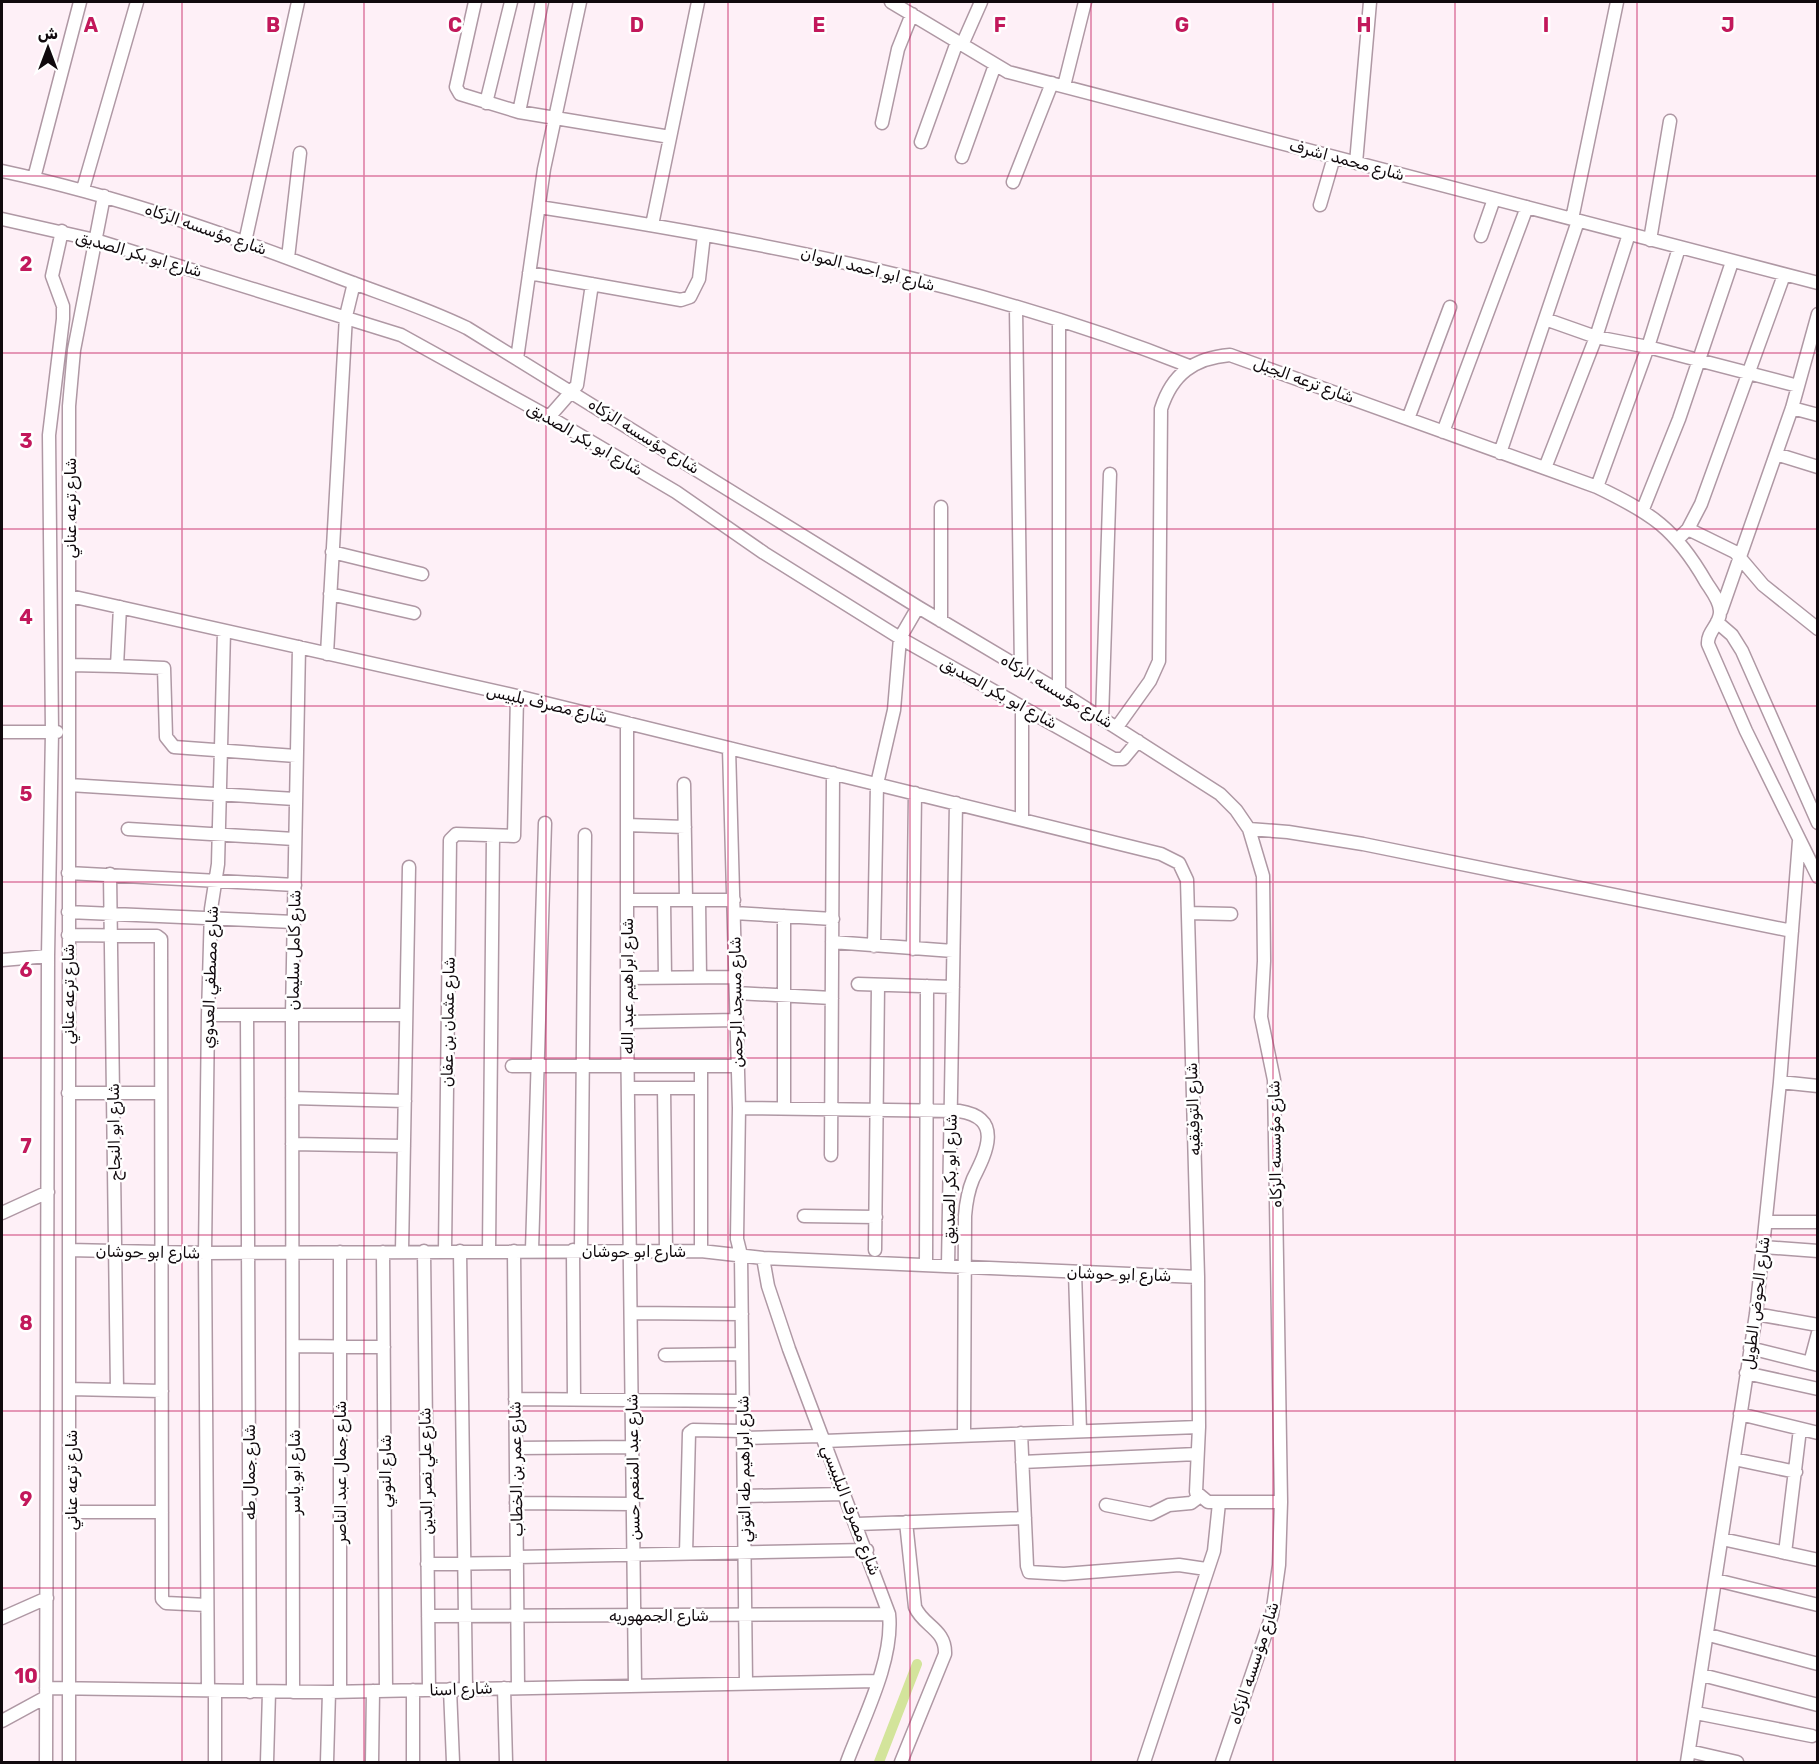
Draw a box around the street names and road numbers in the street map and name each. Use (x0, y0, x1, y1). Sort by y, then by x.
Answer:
street label: شارع محمد اشرف (1287, 135, 1407, 186)
street label: شارع مؤسسه الزكاه (142, 199, 269, 261)
street label: شارع ابو بكر الصديق (73, 227, 204, 283)
street label: شارع ابو احمد الموان (798, 243, 937, 297)
street label: شارع ترعه الجبل (1250, 353, 1357, 409)
street label: شارع مؤسسه الزكاه (584, 394, 703, 480)
street label: شارع ابو بكر الصديق (523, 398, 646, 482)
street label: شارع ترعه عناني (61, 457, 83, 559)
street label: شارع مؤسسه الزكاه (996, 650, 1117, 734)
street label: شارع ابو بكر الصديق (936, 653, 1061, 735)
street label: شارع مصرف بلبيس (484, 681, 610, 729)
street label: شارع كامل سليمان (283, 890, 307, 1010)
street label: شارع مصطفي العدوي (198, 905, 225, 1049)
street label: شارع ابراهيم عبد الله (618, 918, 639, 1054)
street label: شارع مسجد الرحمن (725, 936, 749, 1068)
street label: شارع ترعه عناني (59, 943, 81, 1045)
street label: شارع عثمان بن عفان (437, 957, 461, 1087)
street label: شارع التوفيقيه (1182, 1062, 1206, 1156)
street label: شارع مؤسسه الزكاه (1264, 1080, 1288, 1208)
street label: شارع ابو النجاح (104, 1083, 126, 1181)
street label: شارع ابو بكر الصديق (939, 1114, 963, 1244)
street label: شارع الحوض الطويل (1738, 1235, 1776, 1371)
street label: شارع ابو حوشان (95, 1242, 201, 1264)
street label: شارع ابو حوشان (582, 1242, 686, 1263)
street label: شارع ابو حوشان (1066, 1263, 1172, 1287)
street label: شارع عبد المنعم حسن (622, 1393, 646, 1541)
street label: شارع ابراهيم طه التوني (733, 1395, 758, 1543)
street label: شارع جمال عبد الناصر (331, 1401, 352, 1544)
street label: شارع عمر بن الخطاب (505, 1401, 529, 1537)
street label: شارع علي نصر الدين (415, 1407, 440, 1535)
street label: شارع جمال طه (240, 1424, 261, 1520)
street label: شارع ترعه عناني (62, 1429, 84, 1531)
street label: شارع ابو ياسر (285, 1429, 306, 1516)
street label: شارع النوبي (376, 1434, 398, 1508)
street label: شارع مصرف البلبيسي (815, 1442, 885, 1579)
street label: شارع مؤسسه الزكاه (1225, 1599, 1285, 1727)
street label: شارع الجمهوريه (609, 1606, 709, 1627)
street label: شارع اسنا (429, 1678, 493, 1702)

